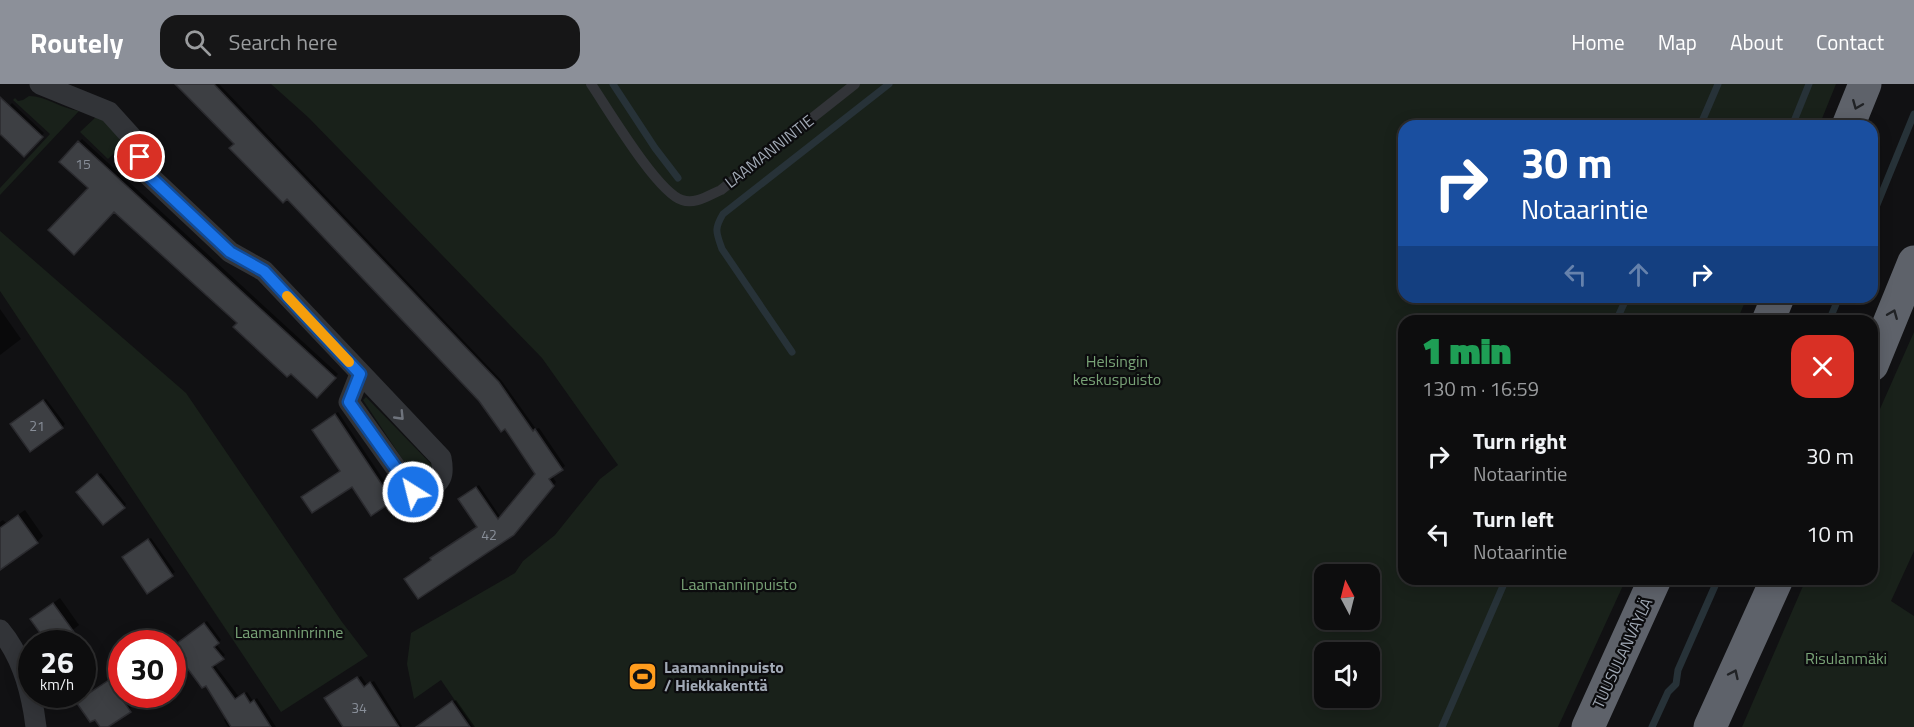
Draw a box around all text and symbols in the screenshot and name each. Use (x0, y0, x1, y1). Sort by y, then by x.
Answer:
search box (160, 15, 580, 69)
text: Routely (30, 21, 124, 64)
text: Search here (229, 25, 338, 59)
icon: search (181, 26, 214, 59)
text: Home (1571, 26, 1625, 58)
text: Map (1658, 26, 1697, 58)
text: About (1730, 26, 1783, 58)
text: Contact (1816, 26, 1884, 58)
one-way arrow (1852, 99, 1864, 110)
street label: LAAMANNINTIE (719, 108, 819, 193)
text: 30 m (1521, 130, 1613, 194)
pin (114, 131, 165, 182)
icon: arrive (123, 140, 156, 173)
icon: right (1422, 144, 1500, 222)
house number: 15 (75, 153, 91, 174)
text: Notaarintie (1521, 188, 1649, 229)
icon: left (1559, 258, 1592, 291)
icon: ahead (1622, 258, 1655, 291)
icon: right (1685, 258, 1718, 291)
one-way arrow (1886, 309, 1898, 320)
text: 1 min (1422, 323, 1511, 378)
button: close (1791, 335, 1854, 398)
park label: Helsingin keskuspuisto (1073, 349, 1161, 391)
text: 130 m · 16:59 (1422, 373, 1539, 404)
one-way arrow (393, 409, 404, 420)
house number: 21 (29, 415, 45, 436)
text: Turn right (1473, 424, 1567, 458)
text: 30 m (1806, 439, 1854, 473)
icon: right (1422, 440, 1455, 473)
text: Notaarintie (1473, 458, 1567, 489)
position arrow (381, 460, 445, 524)
text: Turn left (1473, 502, 1554, 536)
text: 10 m (1806, 517, 1854, 551)
icon: left (1422, 518, 1455, 551)
house number: 42 (481, 524, 497, 545)
text: Notaarintie (1473, 536, 1567, 567)
north arrow (1314, 564, 1380, 630)
map controls (1314, 564, 1380, 708)
park label: Laamanninpuisto (681, 572, 797, 596)
street label: TUUSULANVÄYLÄ (1586, 593, 1658, 712)
park label: Laamanninrinne (235, 620, 343, 644)
speed limit sign: 30 (108, 630, 186, 708)
text: 26 (40, 639, 74, 685)
button: sound (1314, 642, 1380, 708)
park label: Risulanmäki (1805, 646, 1887, 670)
place label: Laamanninpuisto / Hiekkakenttä (664, 655, 784, 697)
sports icon: Laamanninpuisto / Hiekkakenttä (627, 660, 659, 692)
one-way arrow (1727, 669, 1739, 680)
text: km/h (40, 673, 74, 696)
house number: 34 (351, 697, 367, 718)

